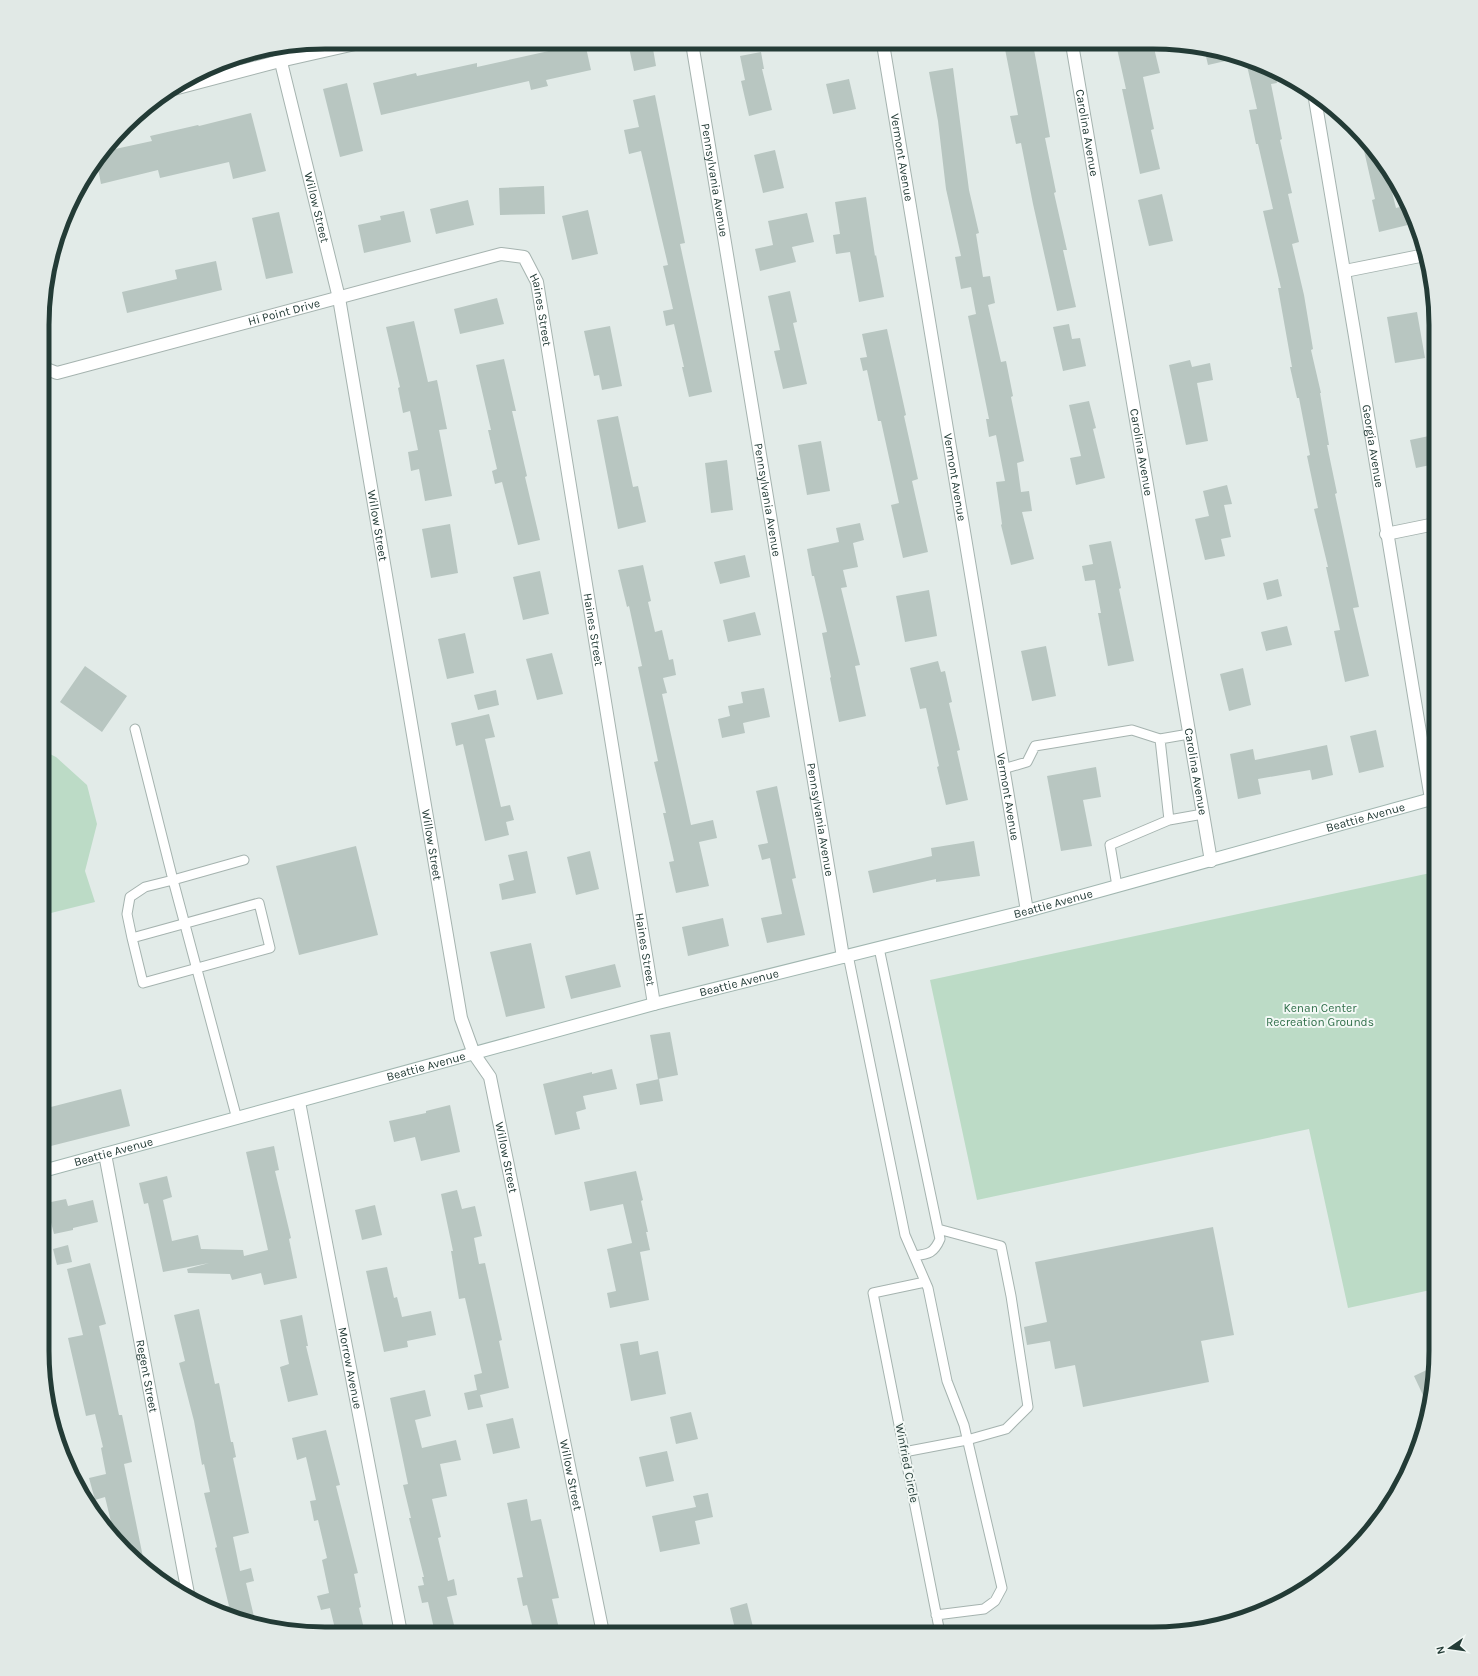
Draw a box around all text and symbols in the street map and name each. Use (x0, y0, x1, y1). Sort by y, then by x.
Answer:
street label: Carolina Avenue (1073, 88, 1101, 177)
street label: Vermont Avenue (888, 112, 916, 202)
street label: Pennsylvania Avenue (698, 122, 731, 238)
street label: Willow Street (301, 171, 332, 244)
street label: Haines Street (527, 271, 554, 348)
street label: Hi Point Drive (247, 296, 322, 328)
street label: Georgia Avenue (1359, 404, 1387, 489)
street label: Carolina Avenue (1127, 408, 1156, 497)
street label: Vermont Avenue (941, 432, 969, 522)
street label: Pennsylvania Avenue (751, 442, 784, 558)
street label: Willow Street (365, 489, 391, 563)
street label: Haines Street (580, 592, 606, 668)
street label: Carolina Avenue (1181, 727, 1210, 816)
street label: Vermont Avenue (994, 752, 1022, 842)
street label: Pennsylvania Avenue (804, 762, 837, 877)
street label: Beattie Avenue (1324, 800, 1407, 835)
street label: Willow Street (419, 808, 445, 882)
street label: Beattie Avenue (1012, 886, 1094, 921)
street label: Haines Street (632, 912, 658, 987)
street label: Beattie Avenue (698, 966, 780, 999)
park label: Kenan Center Recreation Grounds (1266, 1001, 1374, 1029)
street label: Beattie Avenue (385, 1049, 467, 1084)
street label: Willow Street (492, 1121, 520, 1195)
street label: Beattie Avenue (72, 1134, 155, 1169)
street label: Morrow Avenue (335, 1326, 365, 1410)
street label: Regent Street (133, 1338, 161, 1414)
street label: Winfried Circle (892, 1422, 922, 1504)
street label: Willow Street (557, 1438, 585, 1512)
north arrow (1430, 1628, 1470, 1668)
text: N (1434, 1645, 1448, 1655)

